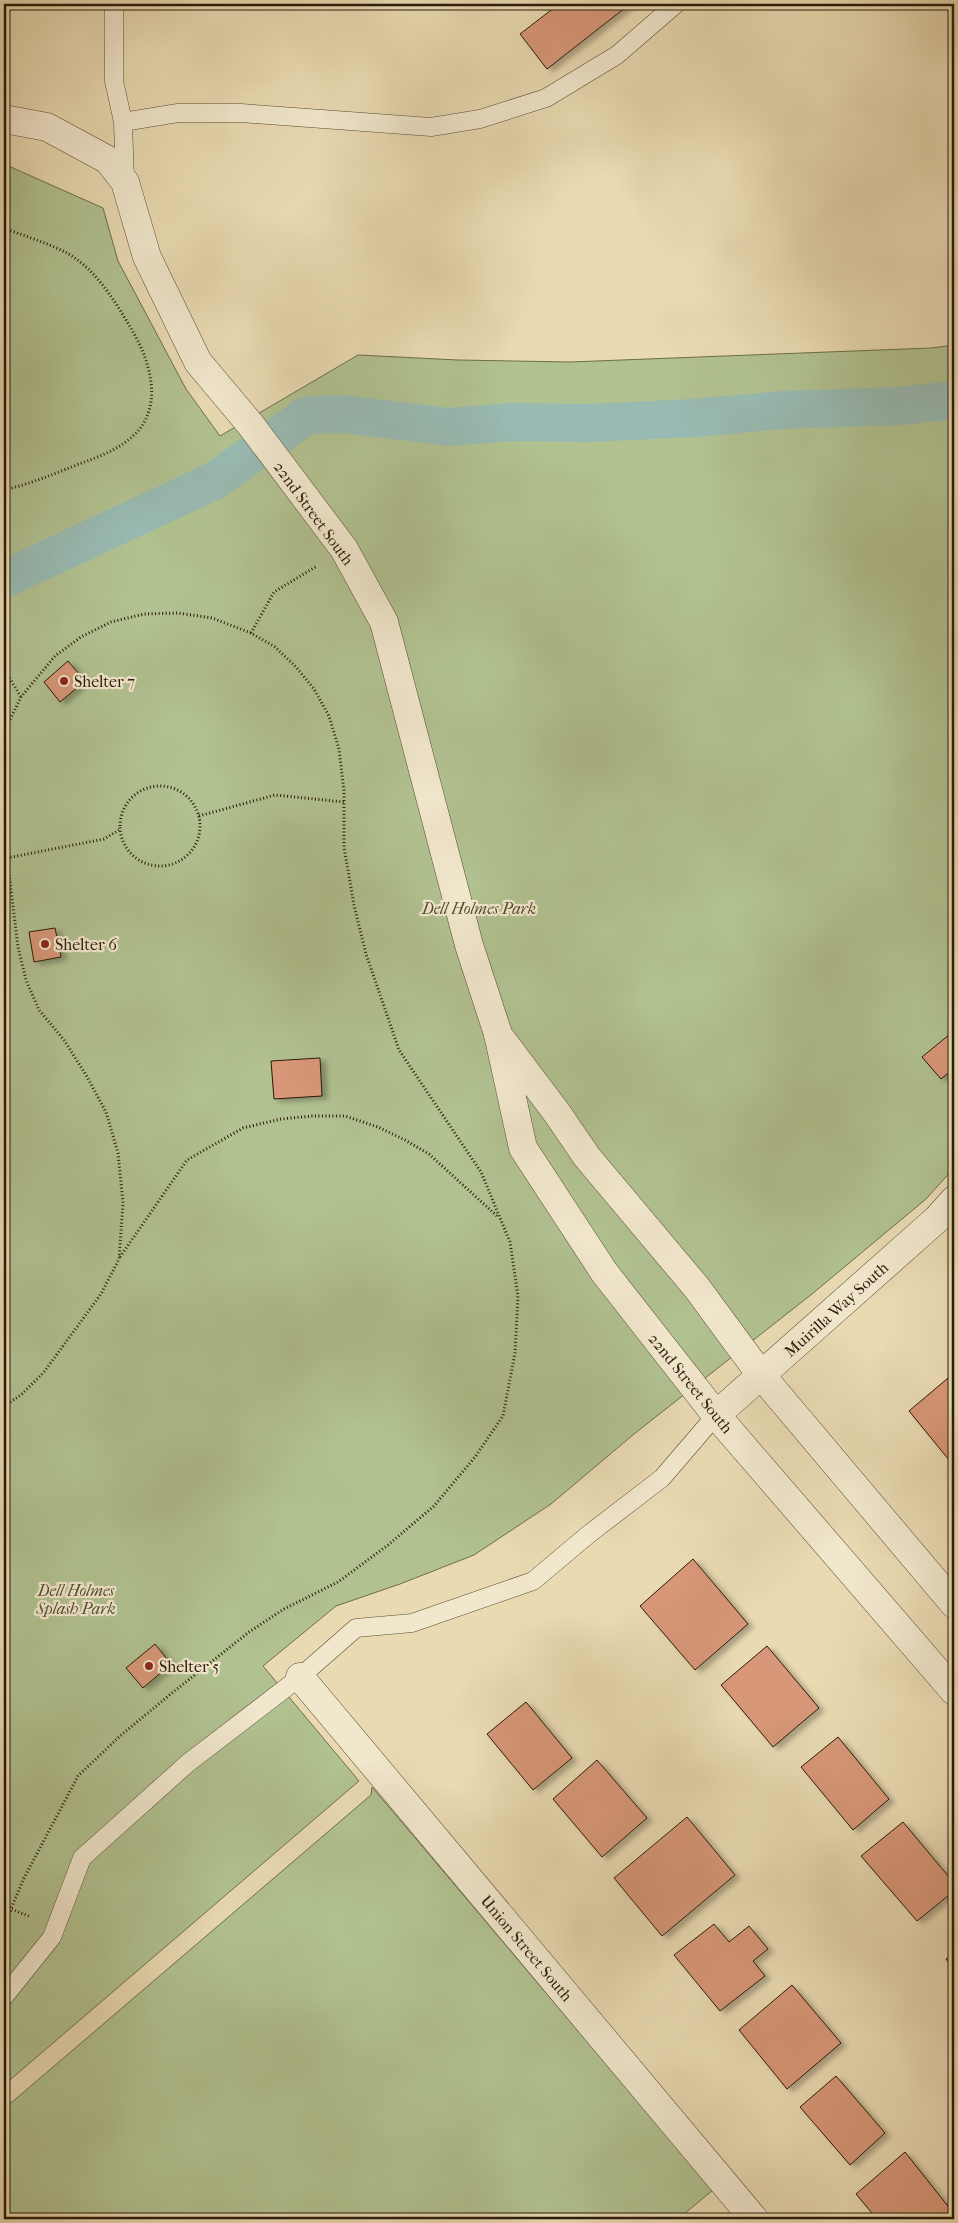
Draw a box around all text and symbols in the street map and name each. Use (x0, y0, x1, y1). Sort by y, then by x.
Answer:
street label: 22nd Street South (270, 458, 358, 569)
place label: Shelter 7 (74, 672, 135, 691)
marker: Shelter 7 (58, 675, 70, 687)
park label: Dell Holmes Park (421, 899, 536, 918)
place label: Shelter 6 (55, 935, 117, 954)
marker: Shelter 6 (39, 938, 51, 950)
street label: Muirilla Way South (781, 1258, 892, 1361)
street label: 22nd Street South (644, 1329, 737, 1437)
park label: Dell Holmes Splash Park (35, 1581, 116, 1618)
place label: Shelter 5 (159, 1657, 219, 1676)
marker: Shelter 5 (143, 1660, 155, 1672)
street label: Union Street South (477, 1891, 577, 2005)

